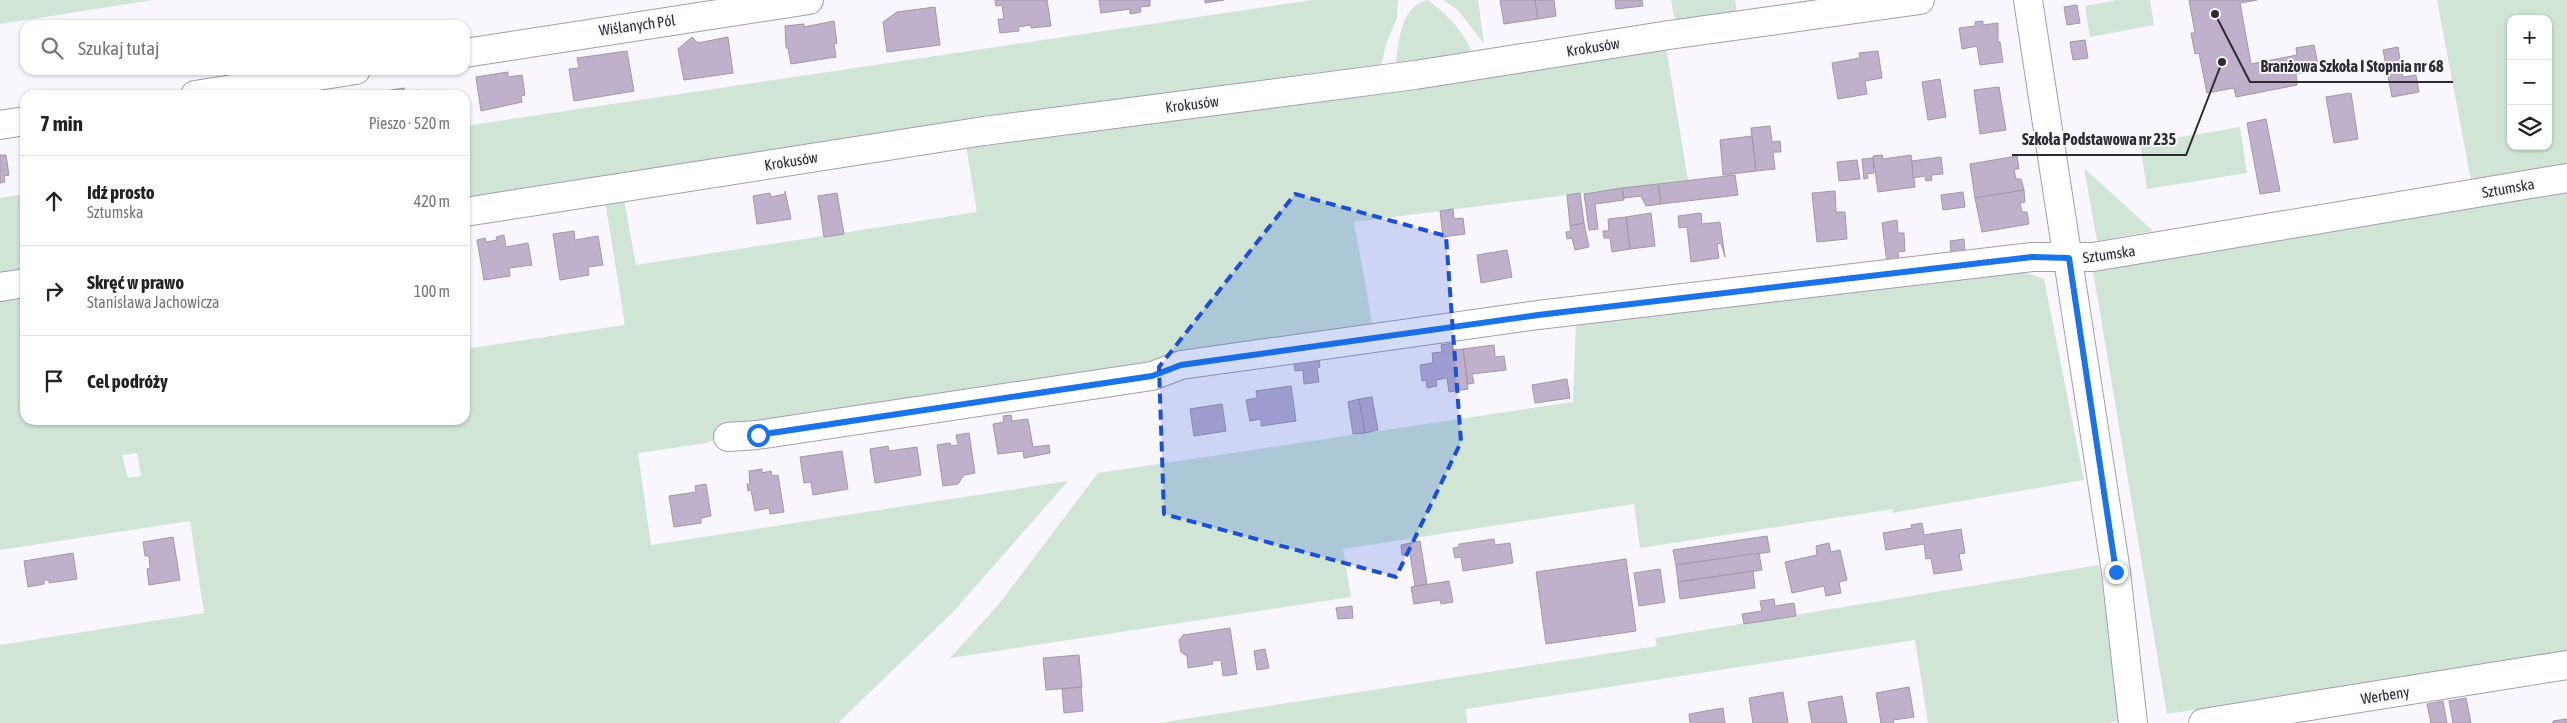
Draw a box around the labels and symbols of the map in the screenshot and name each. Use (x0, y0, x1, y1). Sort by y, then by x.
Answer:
street label: Wiślanych Pól (598, 11, 676, 39)
street label: Krokusów (1565, 34, 1621, 60)
callout: Branżowa Szkoła I Stopnia nr 68 (2250, 51, 2453, 82)
text: Branżowa Szkoła I Stopnia nr 68 (2260, 57, 2444, 75)
street label: Krokusów (1164, 92, 1220, 116)
callout: Szkoła Podstawowa nr 235 (2012, 124, 2186, 155)
text: Szkoła Podstawowa nr 235 (2022, 130, 2177, 148)
street label: Krokusów (763, 148, 819, 174)
street label: Sztumska (2480, 175, 2536, 201)
street label: Sztumska (2082, 242, 2136, 266)
route start (747, 424, 770, 447)
route end (2105, 561, 2128, 584)
street label: Werbeny (2359, 683, 2411, 707)

